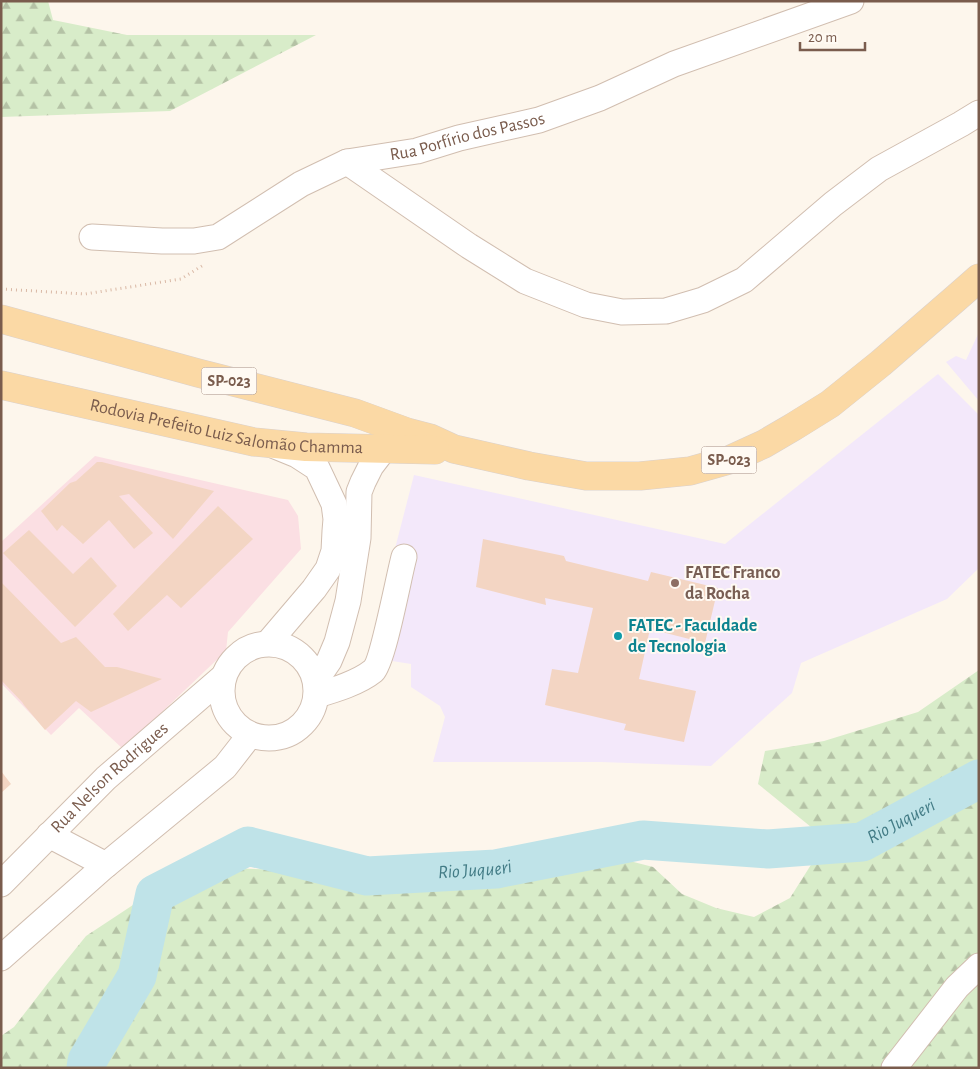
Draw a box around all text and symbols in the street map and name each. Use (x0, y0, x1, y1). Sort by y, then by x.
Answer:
scale bar (800, 20, 865, 52)
text: 20 m (808, 30, 837, 45)
street label: Rua Porfírio dos Passos (389, 110, 547, 164)
road number: SP-023 (202, 368, 256, 394)
street label: Rodovia Prefeito Luiz Salomão Chamma (88, 396, 363, 457)
road number: SP-023 (702, 446, 756, 474)
place label: FATEC Franco da Rocha (685, 564, 780, 603)
marker: FATEC Franco da Rocha (669, 577, 681, 589)
place label: FATEC - Faculdade de Tecnologia (628, 617, 757, 656)
marker: FATEC - Faculdade de Tecnologia (612, 630, 624, 642)
street label: Rua Nelson Rodrigues (48, 719, 172, 837)
water label: Rio Juqueri (864, 795, 938, 847)
water label: Rio Juqueri (437, 857, 513, 882)

